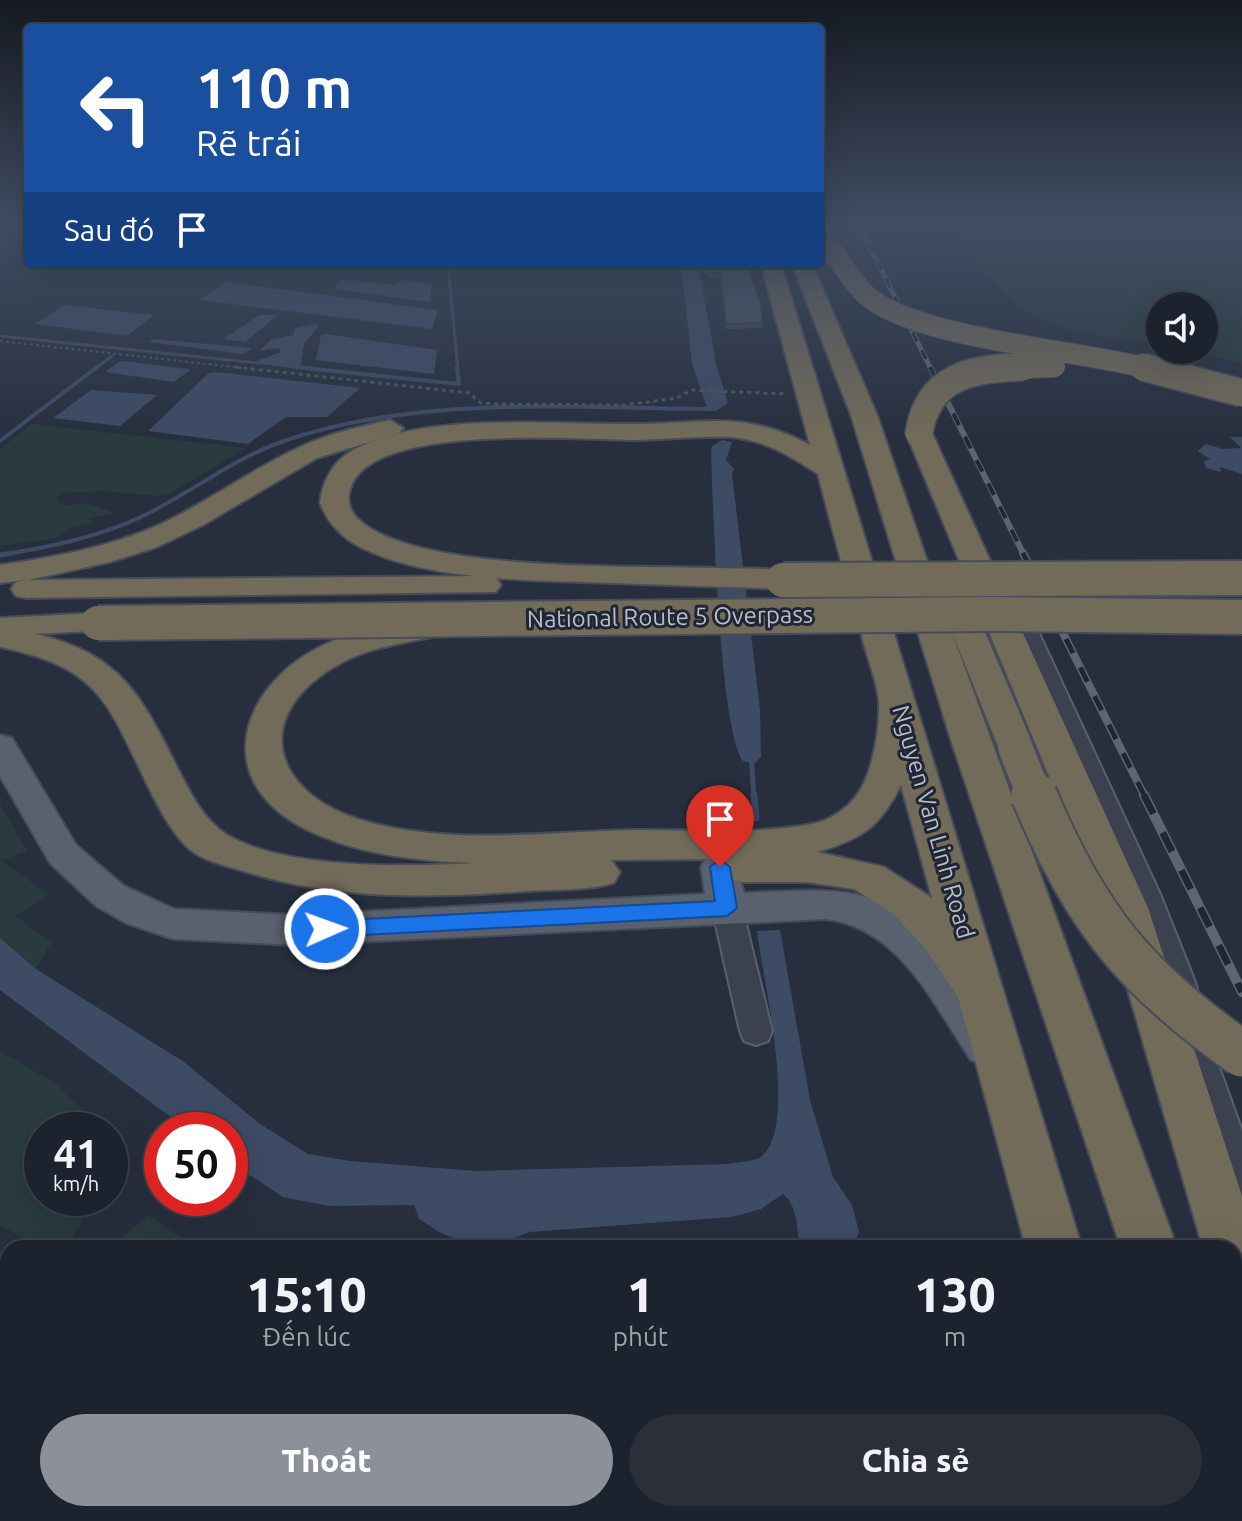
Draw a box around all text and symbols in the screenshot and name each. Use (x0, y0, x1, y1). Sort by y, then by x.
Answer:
icon: left (64, 56, 168, 160)
text: 110 m (196, 56, 352, 119)
text: Rẽ trái (196, 122, 301, 163)
icon: arrive (170, 208, 214, 252)
text: Sau đó (64, 213, 154, 247)
map controls (1146, 292, 1218, 364)
button: sound (1146, 292, 1218, 364)
street label: National Route 5 Overpass (527, 601, 813, 632)
street label: Nguyen Van Linh Road (887, 702, 980, 942)
pin (686, 785, 754, 867)
icon: arrive (698, 797, 742, 841)
position arrow (283, 887, 367, 971)
speed limit sign: 50 (144, 1112, 248, 1216)
text: 41 (53, 1131, 99, 1176)
text: km/h (53, 1172, 99, 1195)
text: 15:10 (246, 1267, 366, 1321)
text: 1 (627, 1267, 654, 1321)
text: 130 (914, 1267, 996, 1321)
text: Đến lúc (263, 1322, 350, 1351)
text: phút (613, 1322, 668, 1351)
text: m (944, 1322, 966, 1351)
button: Thoát (40, 1414, 613, 1506)
button: Chia sẻ (629, 1414, 1202, 1506)

